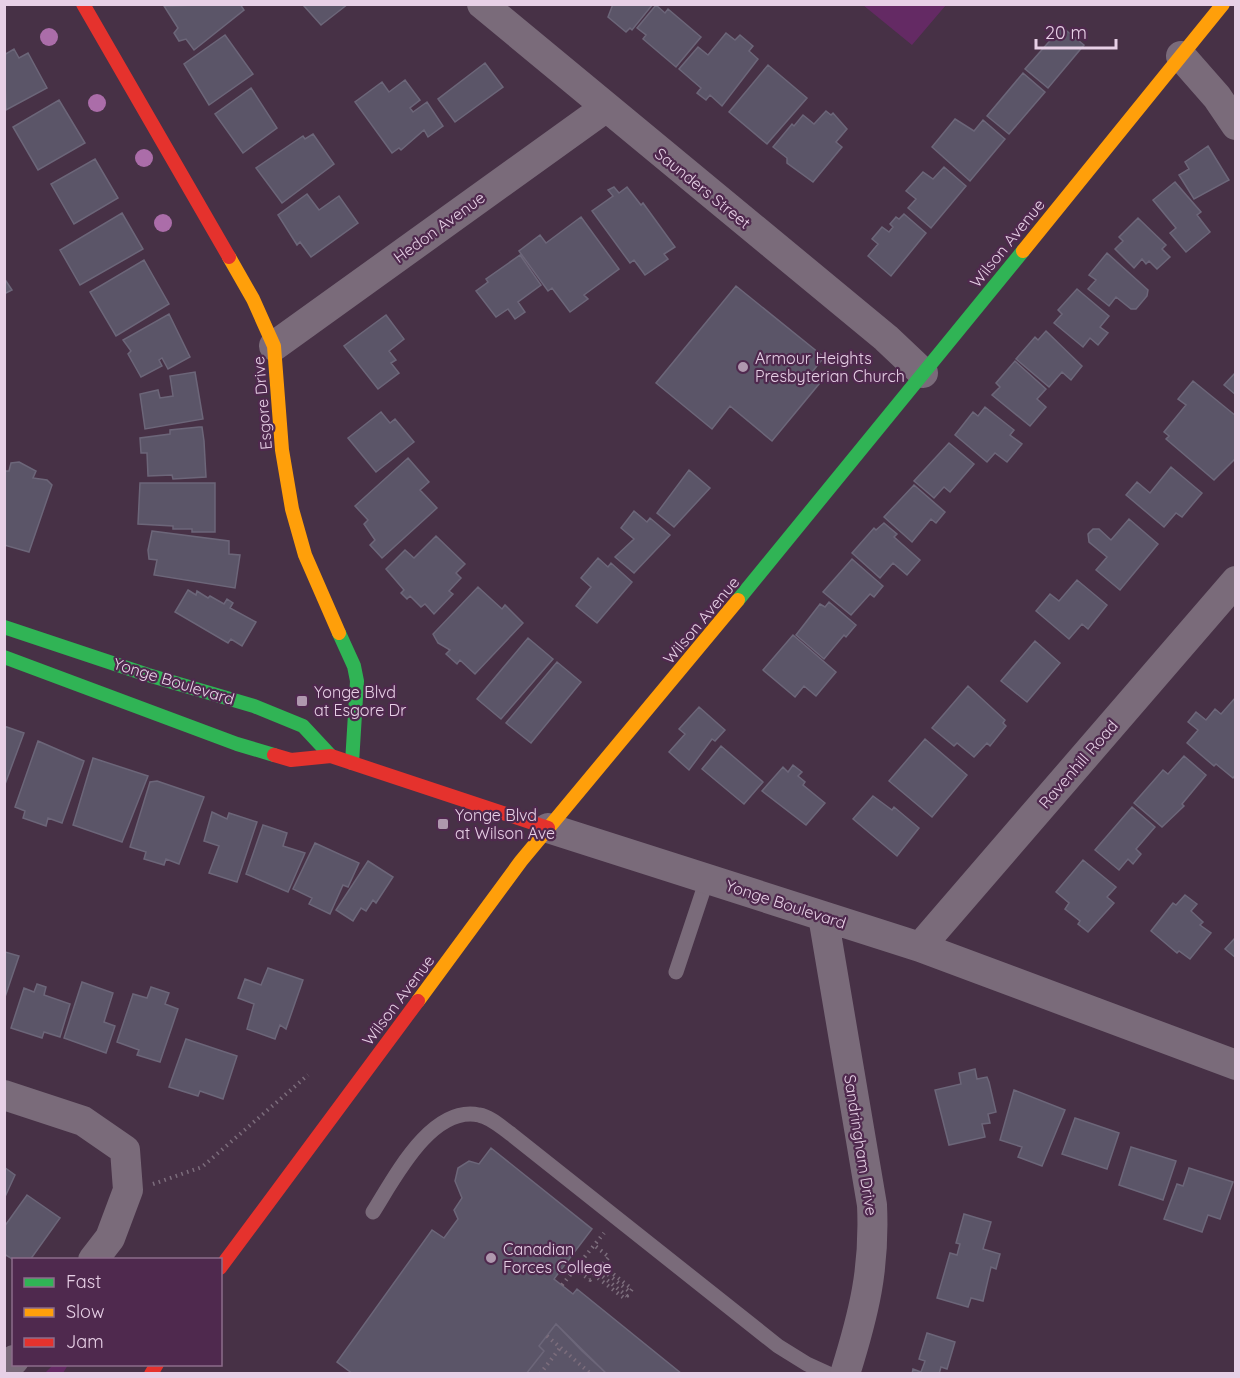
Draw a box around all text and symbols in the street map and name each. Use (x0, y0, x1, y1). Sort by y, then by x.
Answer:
scale bar (1036, 12, 1116, 50)
text: 20 m (1045, 21, 1087, 44)
street label: Saunders Street (651, 143, 755, 233)
street label: Hedon Avenue (389, 187, 489, 267)
street label: Wilson Avenue (965, 195, 1049, 291)
place label: Armour Heights Presbyterian Church (755, 348, 905, 386)
street label: Esgore Drive (248, 355, 276, 451)
marker: Armour Heights Presbyterian Church (736, 360, 750, 374)
street label: Wilson Avenue (659, 572, 743, 668)
street label: Yonge Boulevard (111, 653, 237, 709)
place label: Yonge Blvd at Esgore Dr (314, 682, 406, 720)
marker: Yonge Blvd at Esgore Dr (295, 694, 309, 708)
street label: Ravenhill Road (1034, 716, 1122, 812)
place label: Yonge Blvd at Wilson Ave (455, 805, 555, 843)
marker: Yonge Blvd at Wilson Ave (436, 817, 450, 831)
street label: Yonge Boulevard (723, 875, 849, 933)
street label: Wilson Avenue (357, 951, 439, 1049)
street label: Sandringham Drive (840, 1073, 882, 1217)
place label: Canadian Forces College (503, 1239, 611, 1277)
marker: Canadian Forces College (484, 1251, 498, 1265)
legend (12, 1258, 222, 1366)
text: Fast (66, 1270, 101, 1293)
text: Slow (66, 1300, 104, 1323)
text: Jam (66, 1330, 104, 1353)

